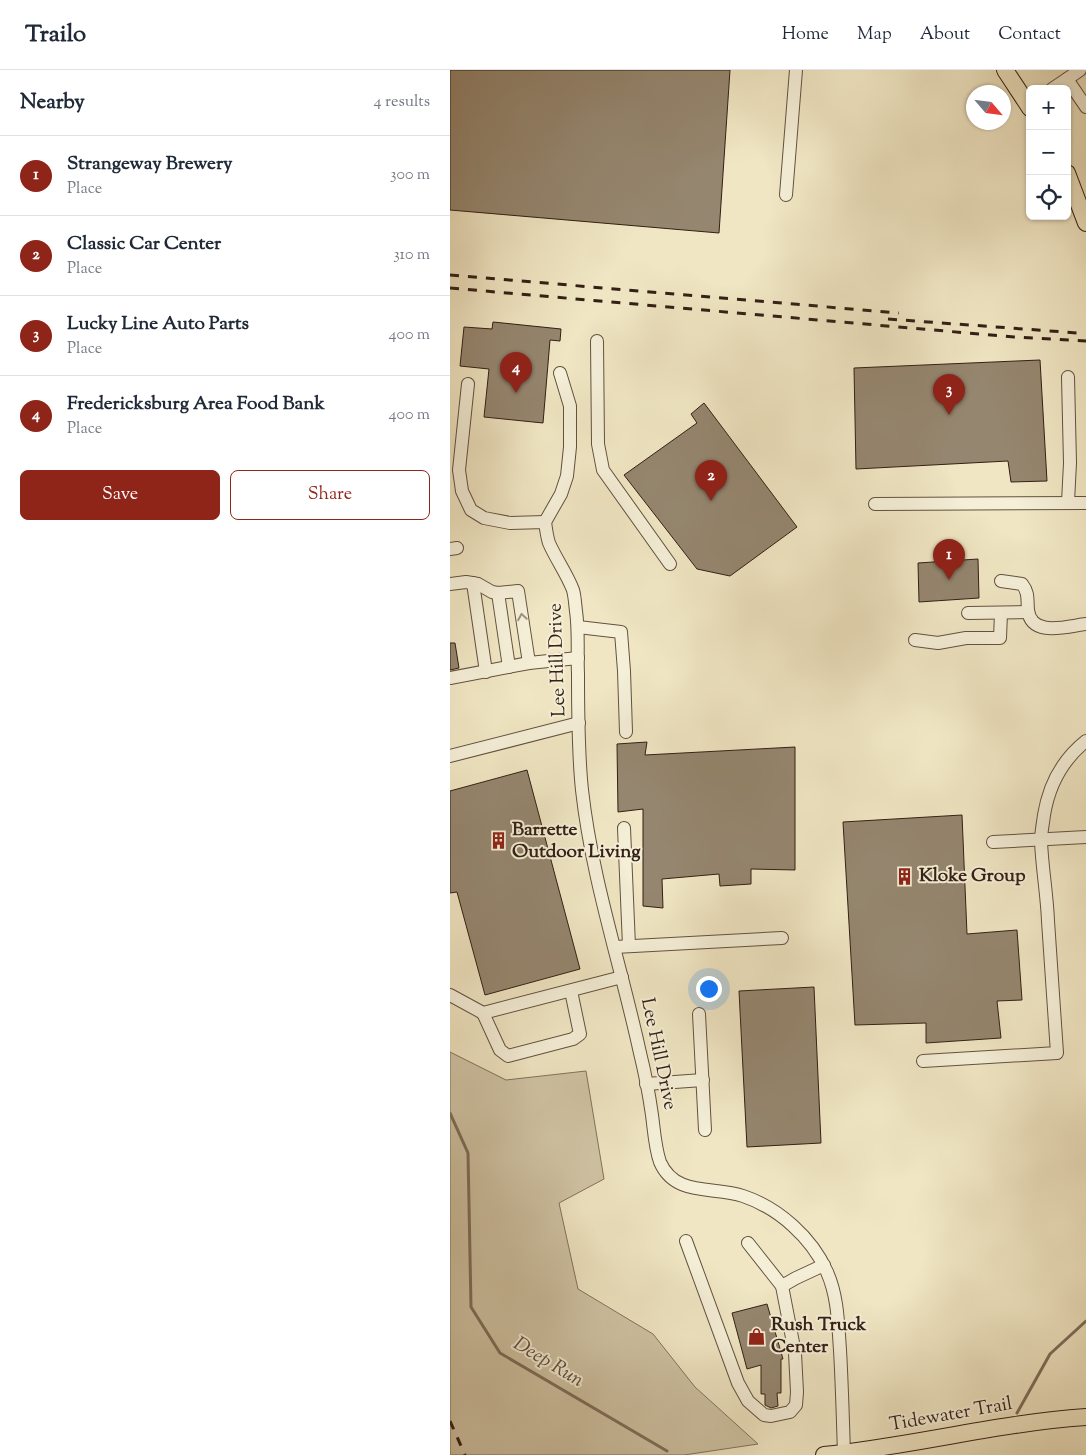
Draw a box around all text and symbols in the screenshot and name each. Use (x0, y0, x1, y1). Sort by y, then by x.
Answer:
text: Trailo (25, 18, 86, 52)
text: Home (782, 22, 829, 48)
text: Map (857, 22, 892, 48)
text: About (920, 22, 970, 48)
text: Contact (998, 22, 1061, 48)
north arrow (966, 85, 1011, 130)
map controls (1026, 85, 1071, 220)
button: + (1026, 85, 1071, 130)
text: Nearby (20, 88, 85, 118)
text: 4 results (374, 91, 430, 114)
button: − (1026, 130, 1071, 175)
text: Strangeway Brewery (67, 151, 232, 178)
text: 1 (33, 164, 39, 187)
text: 300 m (390, 164, 430, 187)
button: locate (1026, 175, 1071, 220)
text: Place (67, 178, 102, 201)
text: Classic Car Center (67, 231, 221, 258)
text: 2 (32, 244, 40, 267)
text: 310 m (393, 244, 430, 267)
text: Place (67, 258, 102, 281)
text: Lucky Line Auto Parts (67, 311, 249, 338)
text: 3 (33, 324, 39, 347)
text: 400 m (389, 324, 430, 347)
text: Place (67, 338, 102, 361)
pin: 4 (500, 352, 532, 393)
pin: 3 (933, 374, 965, 415)
text: Fredericksburg Area Food Bank (67, 391, 325, 418)
text: 4 (32, 404, 40, 427)
text: 400 m (389, 404, 430, 427)
text: Place (67, 418, 102, 441)
pin: 2 (695, 460, 727, 501)
button: Save (20, 470, 220, 520)
button: Share (230, 470, 430, 520)
pin: 1 (933, 539, 965, 580)
street label: Lee Hill Drive (543, 602, 573, 717)
one-way arrow (518, 612, 528, 621)
place label: Barrette Outdoor Living (512, 817, 641, 866)
building icon: Barrette Outdoor Living (488, 831, 508, 851)
place label: Kloke Group (919, 863, 1026, 890)
building icon: Kloke Group (895, 866, 915, 886)
your location (696, 976, 722, 1002)
street label: Lee Hill Drive (633, 995, 683, 1113)
place label: Rush Truck Center (771, 1312, 867, 1361)
shop icon: Rush Truck Center (747, 1326, 767, 1346)
water label: Deep Run (507, 1331, 589, 1396)
street label: Tidewater Trail (887, 1391, 1015, 1439)

